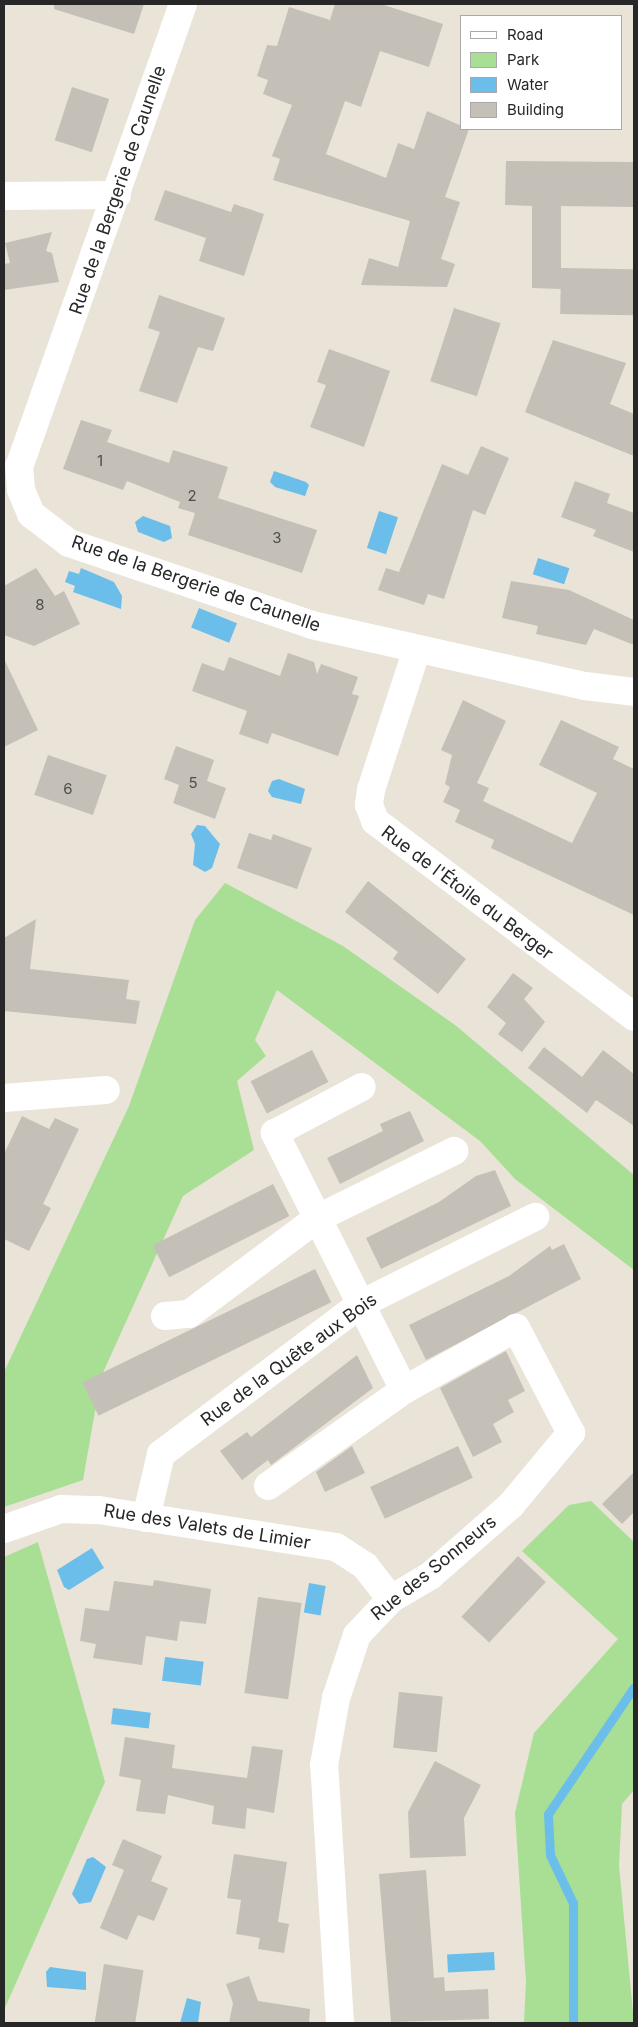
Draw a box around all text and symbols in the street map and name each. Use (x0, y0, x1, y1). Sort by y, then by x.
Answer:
legend (460, 15, 623, 130)
text: Road (507, 25, 543, 44)
text: Park (507, 50, 539, 69)
street label: Rue de la Bergerie de Caunelle (65, 63, 171, 317)
text: Water (507, 75, 549, 94)
text: Building (507, 100, 564, 119)
house number: 1 (97, 452, 103, 470)
house number: 2 (187, 487, 197, 505)
house number: 3 (272, 529, 282, 547)
street label: Rue de la Bergerie de Caunelle (69, 531, 323, 637)
house number: 8 (35, 596, 45, 614)
house number: 5 (188, 774, 198, 792)
house number: 6 (63, 780, 73, 798)
street label: Rue de l'Étoile du Berger (377, 821, 557, 965)
street label: Rue de la Quête aux Bois (197, 1289, 381, 1431)
street label: Rue des Valets de Limier (102, 1500, 312, 1554)
street label: Rue des Sonneurs (367, 1511, 501, 1625)

